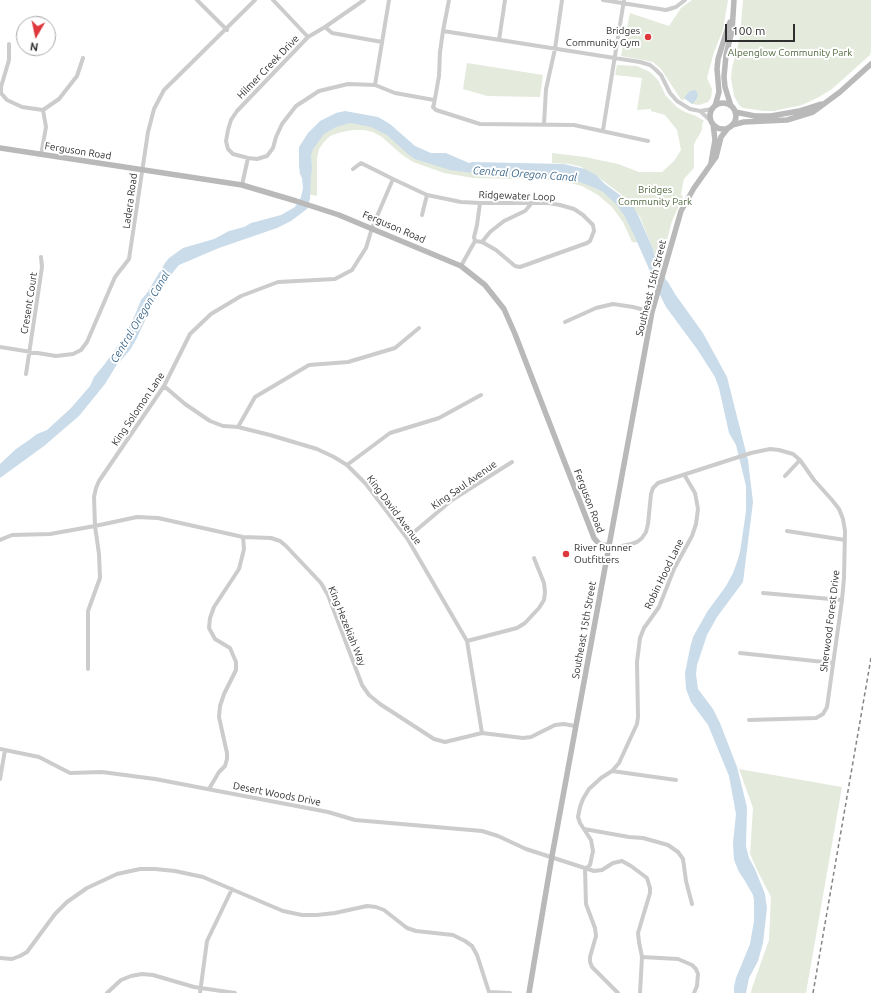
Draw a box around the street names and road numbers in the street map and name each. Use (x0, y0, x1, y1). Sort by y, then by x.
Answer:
street label: Hilmer Creek Drive (234, 33, 302, 101)
street label: Ferguson Road (44, 140, 112, 162)
street label: Ladera Road (120, 173, 140, 229)
street label: Ridgewater Loop (478, 189, 556, 203)
street label: Ferguson Road (361, 208, 427, 246)
street label: Southeast 15th Street (633, 239, 669, 337)
street label: Cresent Court (18, 271, 40, 335)
street label: King Solomon Lane (109, 370, 167, 448)
street label: King Saul Avenue (429, 458, 499, 512)
street label: Ferguson Road (571, 467, 607, 535)
street label: King David Avenue (364, 473, 424, 547)
street label: Robin Hood Lane (642, 537, 686, 611)
street label: Sherwood Forest Drive (818, 569, 842, 673)
street label: Southeast 15th Street (570, 580, 598, 680)
street label: King Hezekiah Way (326, 585, 368, 667)
street label: Desert Woods Drive (232, 780, 322, 808)

